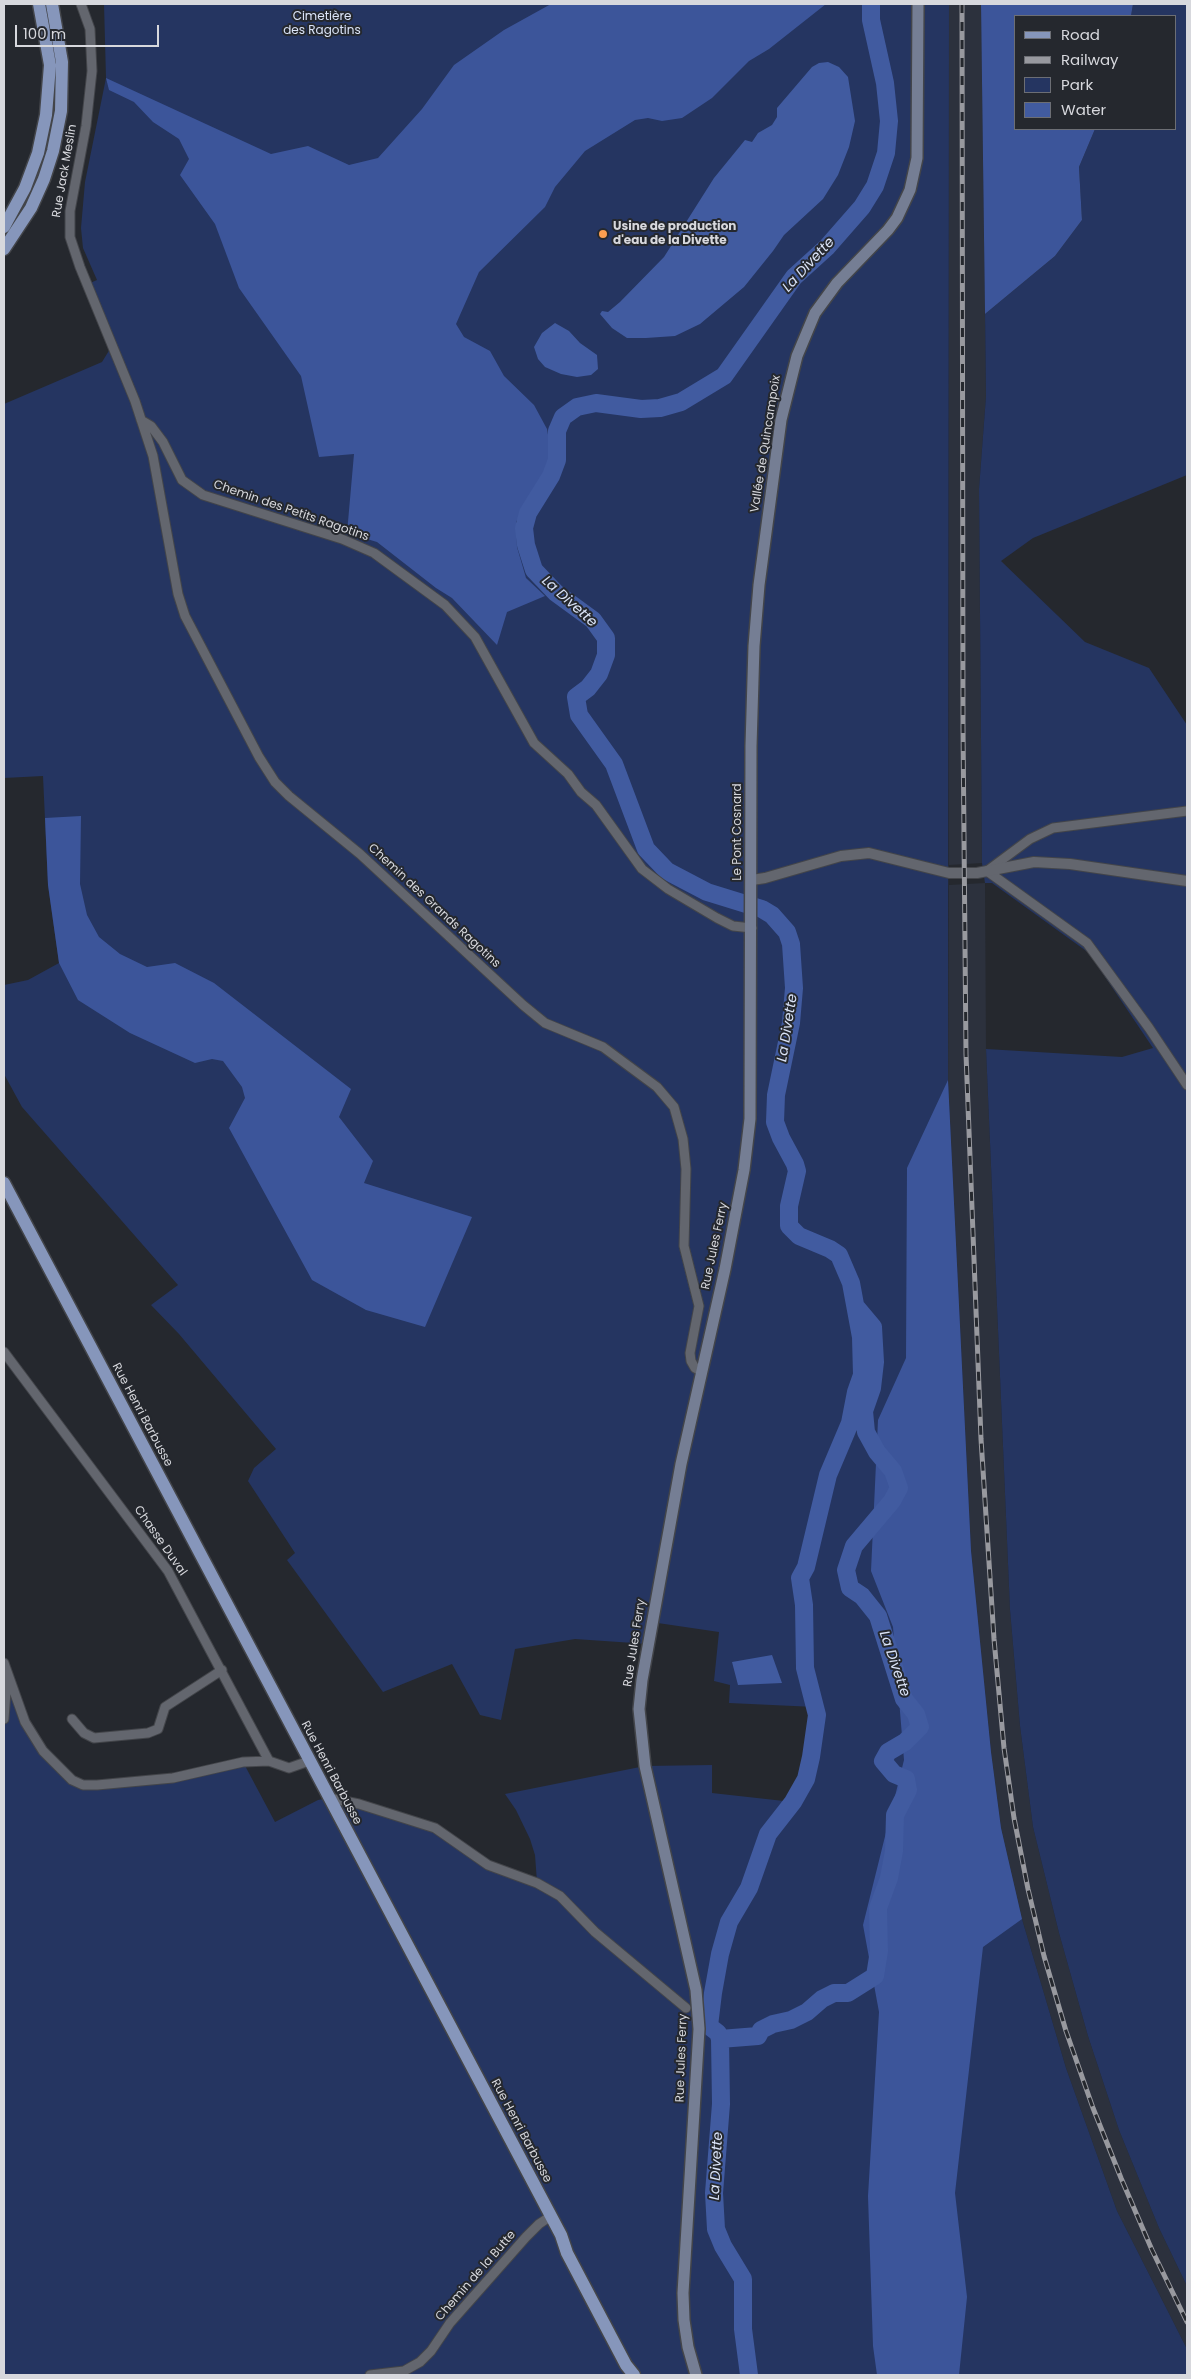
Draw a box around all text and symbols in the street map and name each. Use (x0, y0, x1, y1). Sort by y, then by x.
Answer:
park label: Cimetière des Ragotins (283, 10, 361, 38)
scale bar (18, 15, 161, 47)
legend (1014, 15, 1176, 130)
text: 100 m (23, 23, 66, 44)
text: Road (1061, 24, 1100, 45)
text: Railway (1061, 49, 1119, 70)
text: Park (1061, 74, 1093, 95)
text: Water (1061, 99, 1106, 120)
street label: Rue Jack Meslin (50, 123, 80, 219)
place label: Usine de production d'eau de la Divette (613, 220, 736, 248)
marker: Usine de production d'eau de la Divette (597, 228, 609, 240)
water label: La Divette (780, 234, 838, 296)
street label: Vallée de Quincampoix (748, 374, 784, 514)
street label: Chemin des Petits Ragotins (211, 478, 371, 544)
water label: La Divette (538, 573, 600, 631)
street label: Le Pont Cosnard (731, 783, 745, 881)
street label: Chemin des Grands Ragotins (365, 841, 503, 971)
water label: La Divette (774, 993, 802, 1063)
street label: Rue Jules Ferry (699, 1201, 731, 1291)
street label: Rue Henri Barbusse (109, 1361, 175, 1469)
street label: Chasse Duval (131, 1503, 189, 1579)
street label: Rue Jules Ferry (621, 1598, 649, 1688)
water label: La Divette (875, 1629, 913, 1699)
street label: Rue Henri Barbusse (298, 1719, 364, 1827)
street label: Rue Jules Ferry (673, 2013, 691, 2103)
street label: Rue Henri Barbusse (488, 2077, 554, 2185)
water label: La Divette (707, 2131, 727, 2201)
street label: Chemin de la Butte (433, 2228, 519, 2324)

